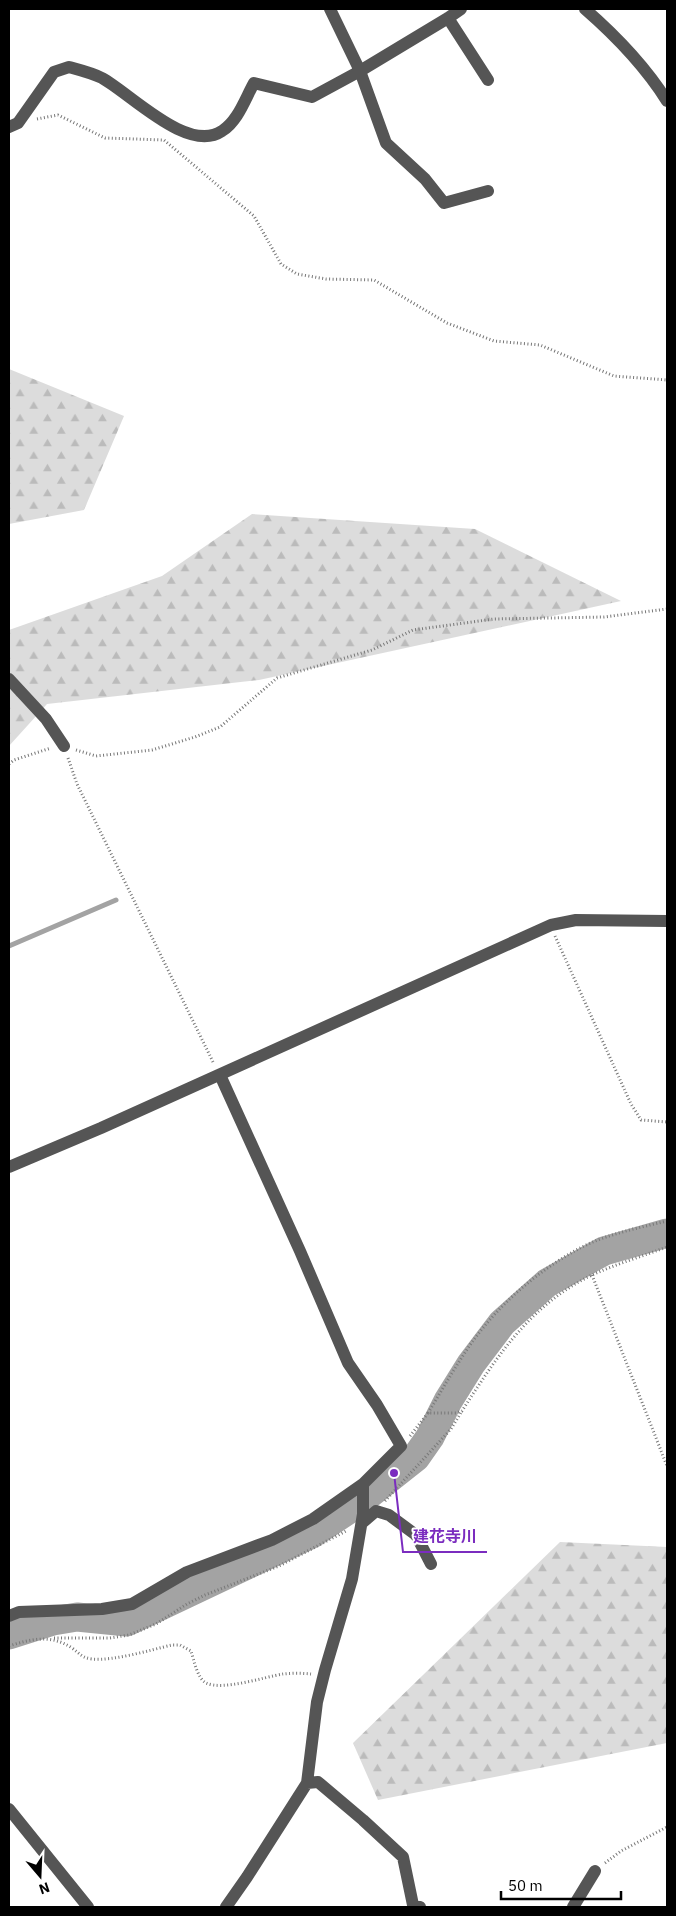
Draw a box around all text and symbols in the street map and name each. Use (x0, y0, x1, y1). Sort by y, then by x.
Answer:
callout: 建花寺川 (403, 1521, 487, 1552)
text: 建花寺川 (413, 1526, 477, 1546)
north arrow (15, 1851, 65, 1901)
scale bar (501, 1868, 621, 1900)
text: 50 m (508, 1876, 543, 1895)
text: N (37, 1878, 52, 1898)

